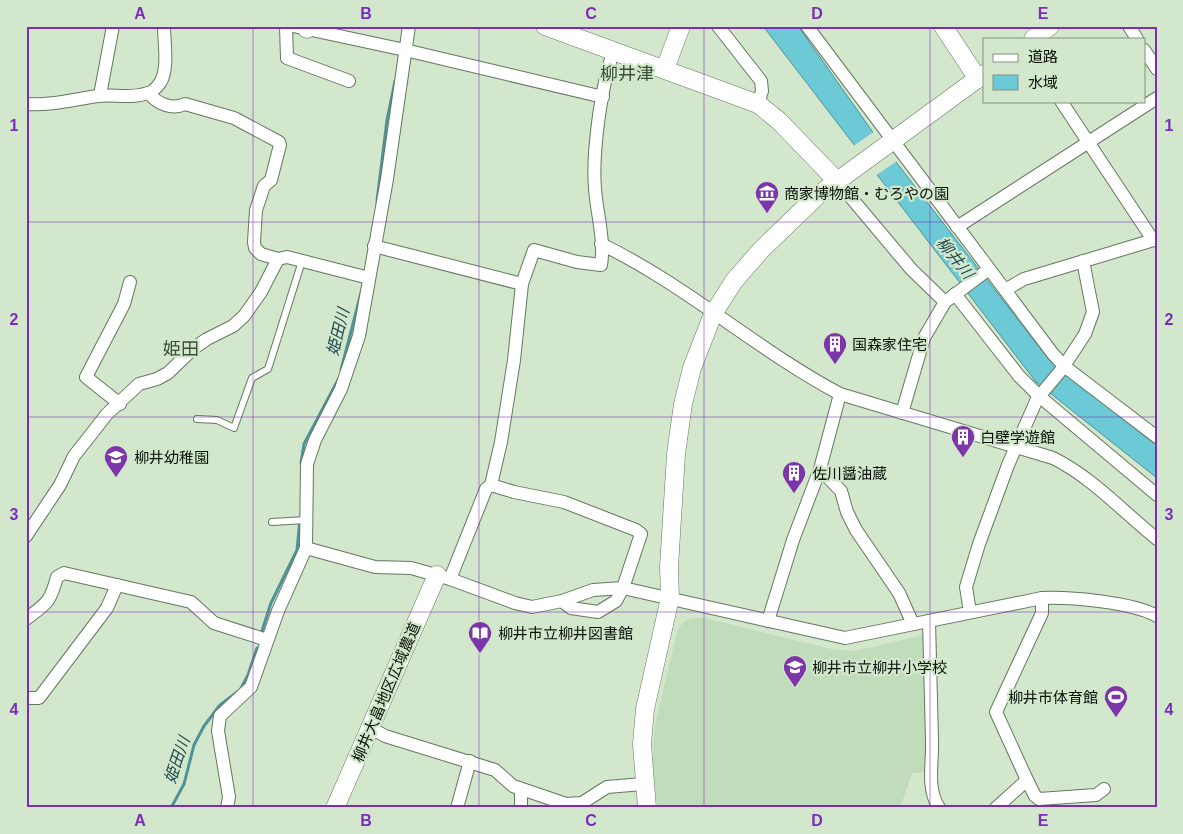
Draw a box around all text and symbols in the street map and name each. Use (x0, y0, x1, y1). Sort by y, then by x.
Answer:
text: A (134, 5, 146, 22)
text: B (360, 5, 372, 22)
text: C (585, 5, 597, 22)
text: D (811, 5, 823, 22)
text: E (1038, 5, 1049, 22)
legend (983, 38, 1146, 102)
text: 道路 (1028, 48, 1058, 65)
district label: 柳井津 (600, 64, 654, 84)
text: 水域 (1028, 74, 1058, 91)
text: 1 (10, 117, 19, 134)
text: 1 (1165, 117, 1174, 134)
museum icon: 商家博物館・むろやの園 (754, 180, 780, 214)
place label: 商家博物館・むろやの園 (784, 185, 949, 202)
water label: 柳井川 (933, 234, 978, 284)
water label: 姫田川 (324, 305, 353, 357)
text: 2 (10, 311, 19, 328)
text: 2 (1165, 311, 1174, 328)
building icon: 国森家住宅 (822, 331, 848, 365)
place label: 国森家住宅 (852, 336, 927, 353)
district label: 姫田 (163, 339, 199, 359)
building icon: 白壁学遊館 (950, 424, 976, 458)
place label: 白壁学遊館 (980, 429, 1055, 446)
school or university icon: 柳井幼稚園 (103, 444, 129, 478)
place label: 柳井幼稚園 (134, 449, 209, 466)
building icon: 佐川醤油蔵 (781, 460, 807, 494)
place label: 佐川醤油蔵 (812, 465, 887, 482)
text: 3 (10, 506, 19, 523)
text: 3 (1165, 506, 1174, 523)
street label: 柳井大畠地区広域農道 (349, 620, 423, 764)
library icon: 柳井市立柳井図書館 (467, 620, 493, 654)
place label: 柳井市立柳井図書館 (498, 625, 633, 642)
school or university icon: 柳井市立柳井小学校 (782, 654, 808, 688)
place label: 柳井市立柳井小学校 (812, 659, 947, 676)
sports icon: 柳井市体育館 (1103, 684, 1129, 718)
place label: 柳井市体育館 (1008, 689, 1098, 706)
text: 4 (10, 701, 19, 718)
text: 4 (1165, 701, 1174, 718)
water label: 姫田川 (161, 733, 193, 785)
text: A (134, 812, 146, 829)
text: B (360, 812, 372, 829)
text: C (585, 812, 597, 829)
text: D (811, 812, 823, 829)
text: E (1038, 812, 1049, 829)

